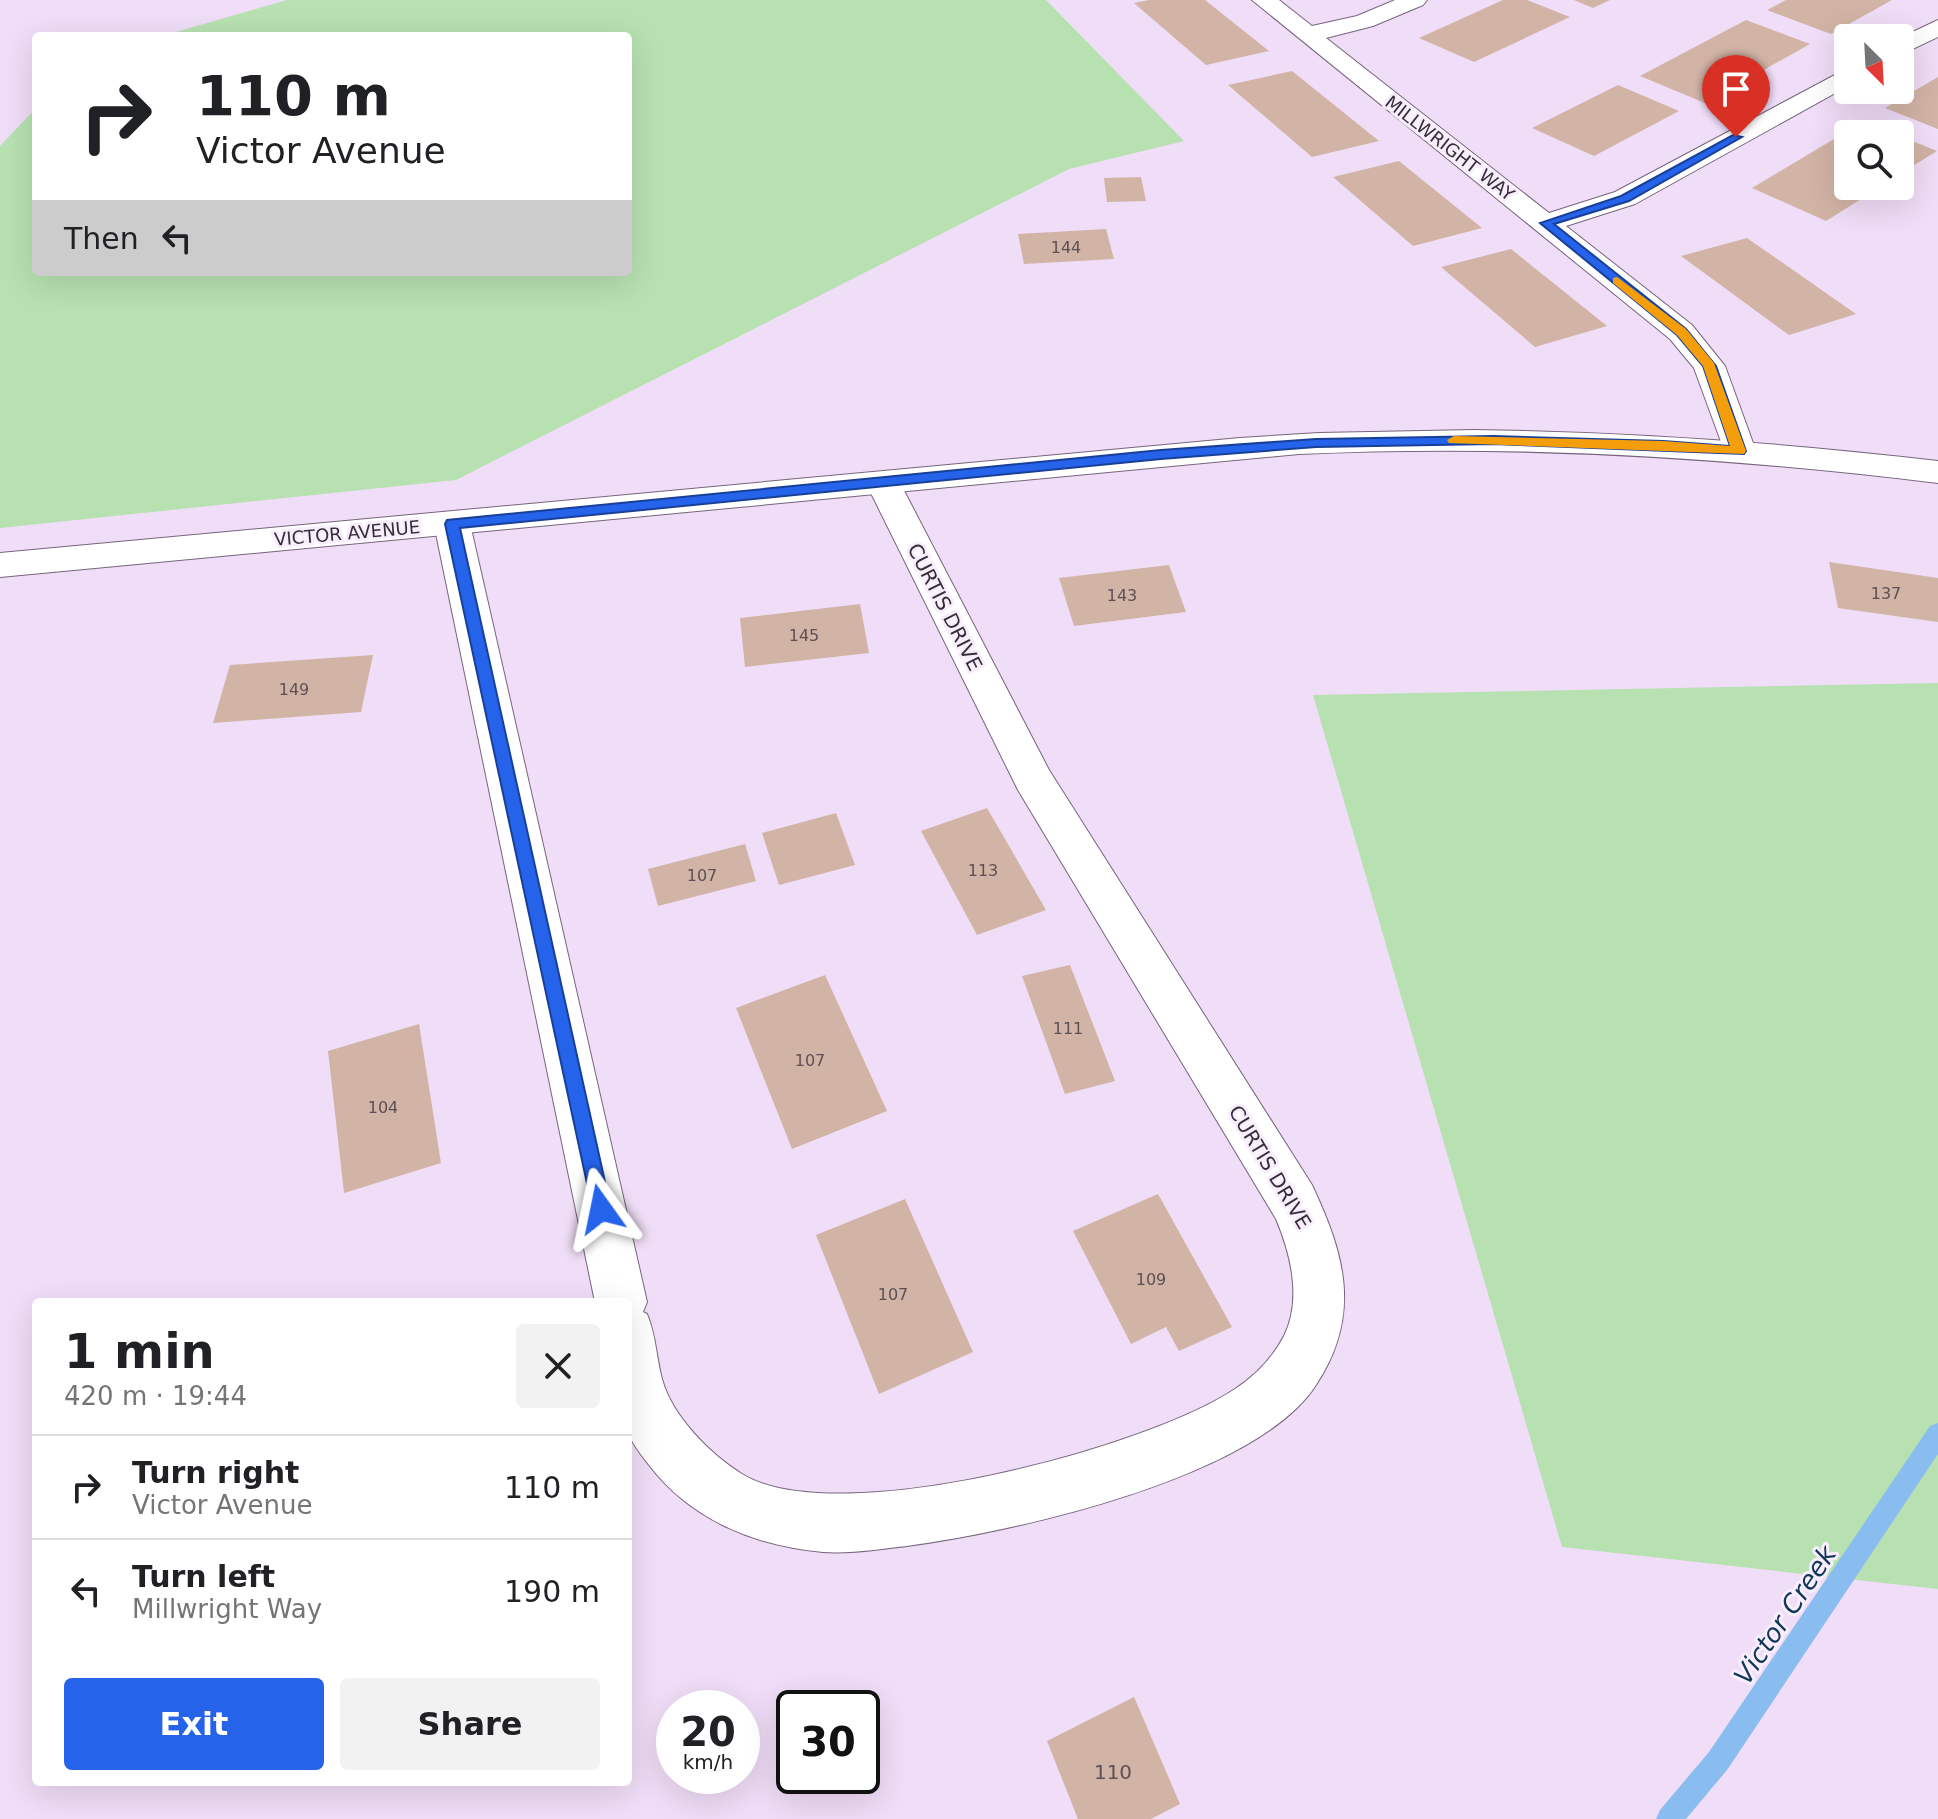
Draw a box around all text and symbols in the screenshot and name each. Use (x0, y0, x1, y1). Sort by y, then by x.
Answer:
north arrow (1834, 24, 1914, 104)
map controls (1834, 24, 1914, 200)
pin (1702, 55, 1770, 137)
text: 110 m (196, 63, 391, 128)
icon: right (64, 64, 168, 168)
icon: arrive (1714, 67, 1758, 111)
street label: MILLWRIGHT WAY (1381, 91, 1519, 205)
button: search (1834, 120, 1914, 200)
text: Victor Avenue (196, 130, 446, 171)
icon: left (155, 216, 199, 260)
text: Then (64, 221, 139, 256)
house number: 144 (1051, 238, 1081, 257)
street label: VICTOR AVENUE (273, 516, 421, 550)
street label: CURTIS DRIVE (903, 539, 987, 675)
house number: 137 (1871, 584, 1901, 603)
house number: 143 (1107, 586, 1137, 605)
house number: 145 (789, 626, 819, 645)
house number: 149 (279, 680, 309, 699)
house number: 113 (968, 861, 998, 880)
house number: 107 (687, 866, 717, 885)
house number: 111 (1053, 1019, 1083, 1038)
house number: 107 (795, 1051, 825, 1070)
house number: 104 (368, 1098, 398, 1117)
street label: CURTIS DRIVE (1224, 1101, 1316, 1233)
position arrow (559, 1167, 643, 1251)
house number: 109 (1136, 1270, 1166, 1289)
house number: 107 (878, 1285, 908, 1304)
text: 1 min (64, 1323, 215, 1379)
button: close (516, 1324, 600, 1408)
text: 420 m · 19:44 (64, 1381, 247, 1411)
text: Turn right (132, 1455, 299, 1490)
icon: right (64, 1465, 108, 1509)
text: 110 m (504, 1470, 600, 1505)
text: Victor Avenue (132, 1490, 312, 1520)
water label: Victor Creek (1728, 1539, 1843, 1690)
text: Turn left (132, 1559, 275, 1594)
icon: left (64, 1569, 108, 1613)
text: 190 m (504, 1574, 600, 1609)
text: Millwright Way (132, 1594, 322, 1624)
button: Exit (64, 1678, 324, 1770)
button: Share (340, 1678, 600, 1770)
speed limit sign: 30 (776, 1690, 880, 1794)
text: 20 (680, 1709, 736, 1755)
text: km/h (683, 1750, 733, 1774)
house number: 110 (1094, 1760, 1132, 1784)

